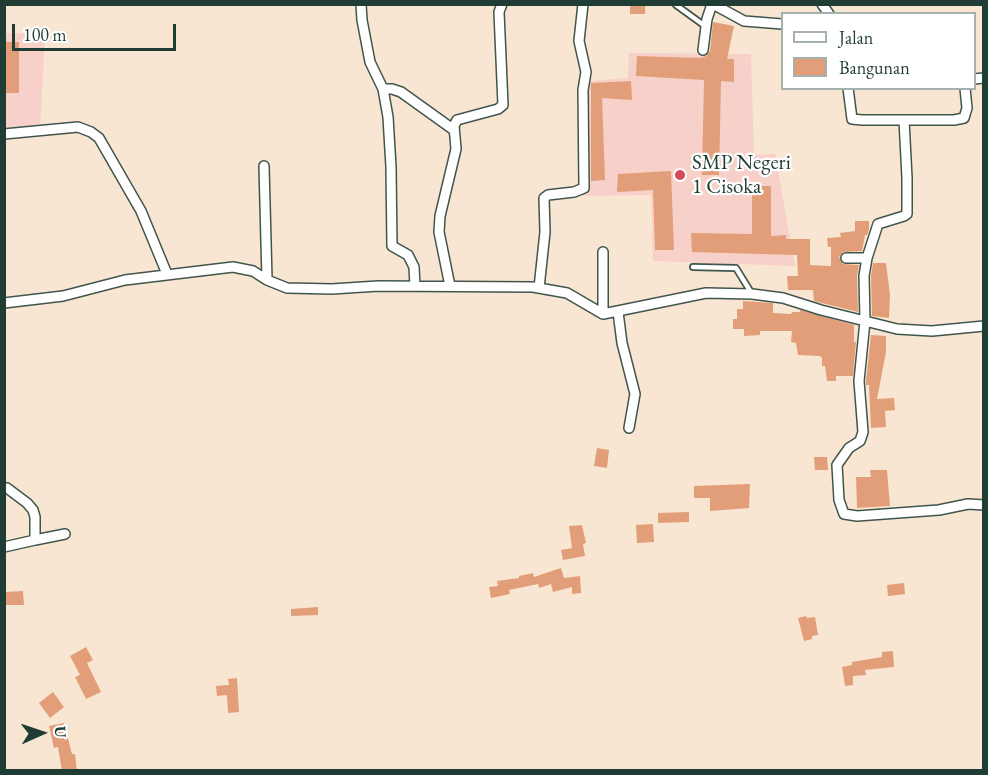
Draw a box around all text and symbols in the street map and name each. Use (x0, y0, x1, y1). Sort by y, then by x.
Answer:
scale bar (15, 12, 178, 50)
legend (781, 12, 976, 90)
text: 100 m (23, 23, 67, 46)
text: Jalan (839, 26, 873, 49)
text: Bangunan (839, 56, 910, 79)
place label: SMP Negeri 1 Cisoka (692, 150, 791, 200)
marker: SMP Negeri 1 Cisoka (673, 168, 687, 182)
north arrow (12, 703, 72, 763)
text: U (50, 726, 71, 739)

